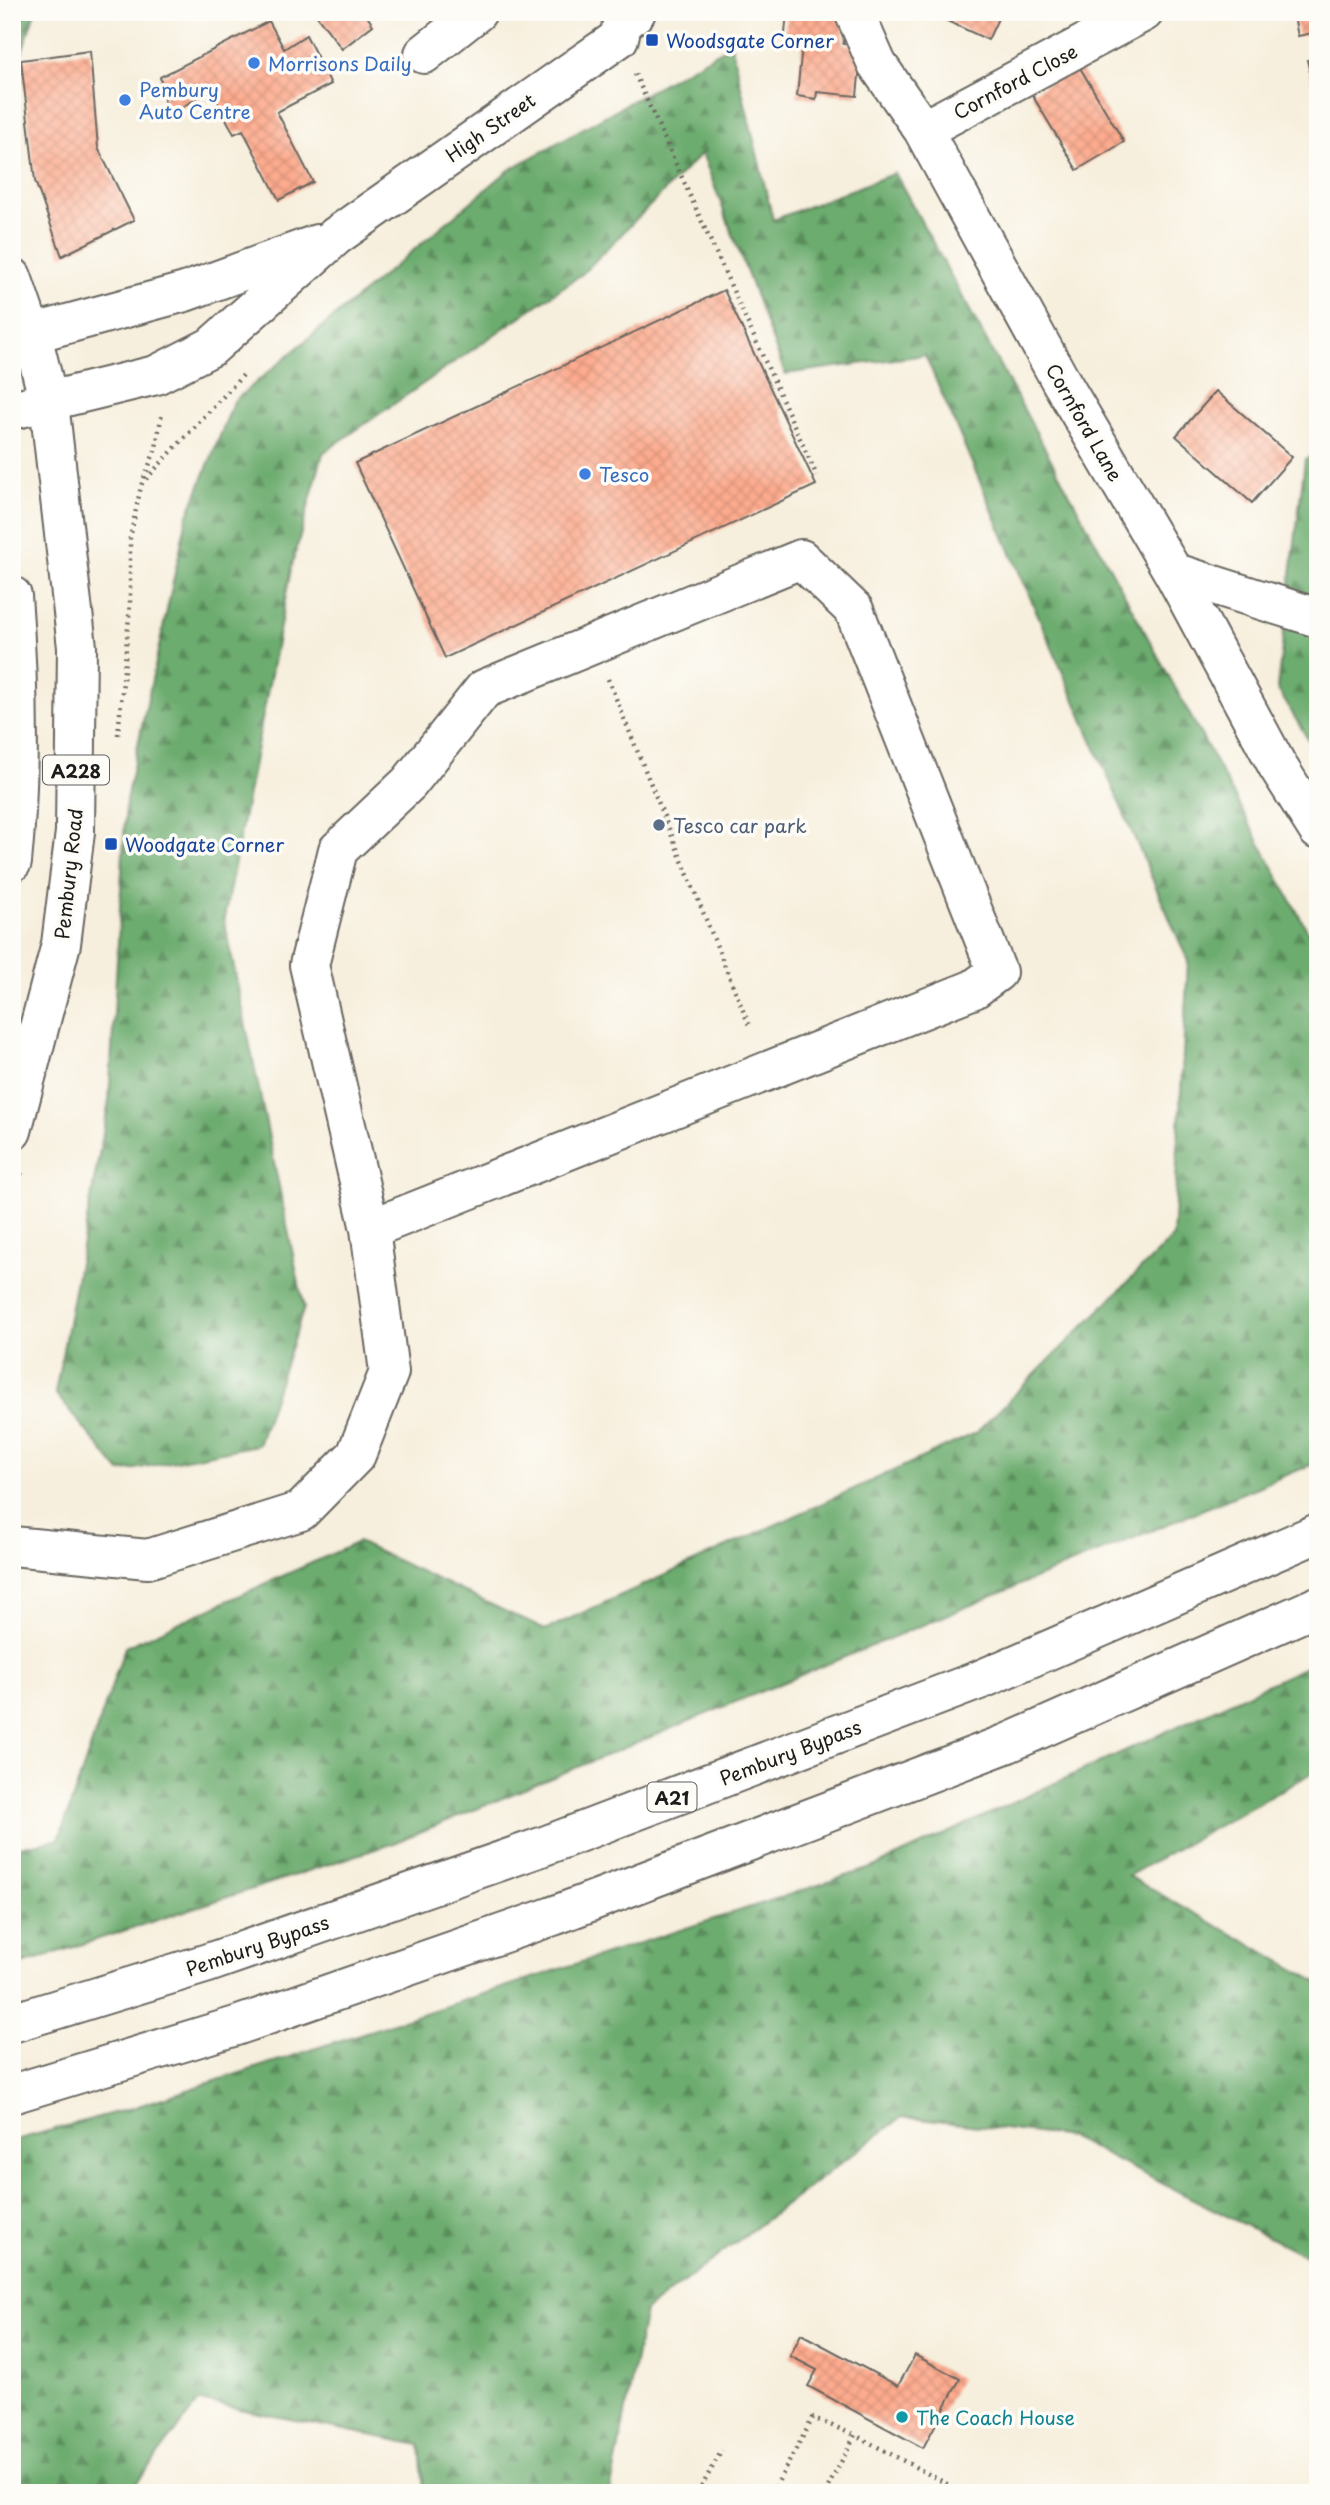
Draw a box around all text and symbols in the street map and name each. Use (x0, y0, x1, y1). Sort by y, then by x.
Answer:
place label: Woodsgate Corner (666, 26, 834, 54)
marker: Woodsgate Corner (644, 32, 660, 48)
street label: Cornford Close (948, 36, 1082, 126)
place label: Morrisons Daily (268, 49, 412, 77)
marker: Morrisons Daily (246, 55, 262, 71)
place label: Pembury Auto Centre (139, 75, 250, 125)
street label: High Street (439, 86, 541, 168)
marker: Pembury Auto Centre (117, 92, 133, 108)
street label: Cornford Lane (1040, 358, 1130, 486)
place label: Tesco (599, 460, 649, 488)
marker: Tesco (577, 466, 593, 482)
road number: A228 (43, 756, 109, 784)
street label: Pembury Road (47, 807, 89, 941)
place label: Tesco car park (673, 811, 807, 839)
marker: Tesco car park (651, 817, 667, 833)
place label: Woodgate Corner (125, 830, 285, 858)
marker: Woodgate Corner (103, 836, 119, 852)
street label: Pembury Bypass (715, 1712, 865, 1792)
road number: A21 (648, 1782, 696, 1812)
street label: Pembury Bypass (182, 1907, 332, 1983)
place label: The Coach House (916, 2403, 1075, 2431)
marker: The Coach House (894, 2409, 910, 2425)

